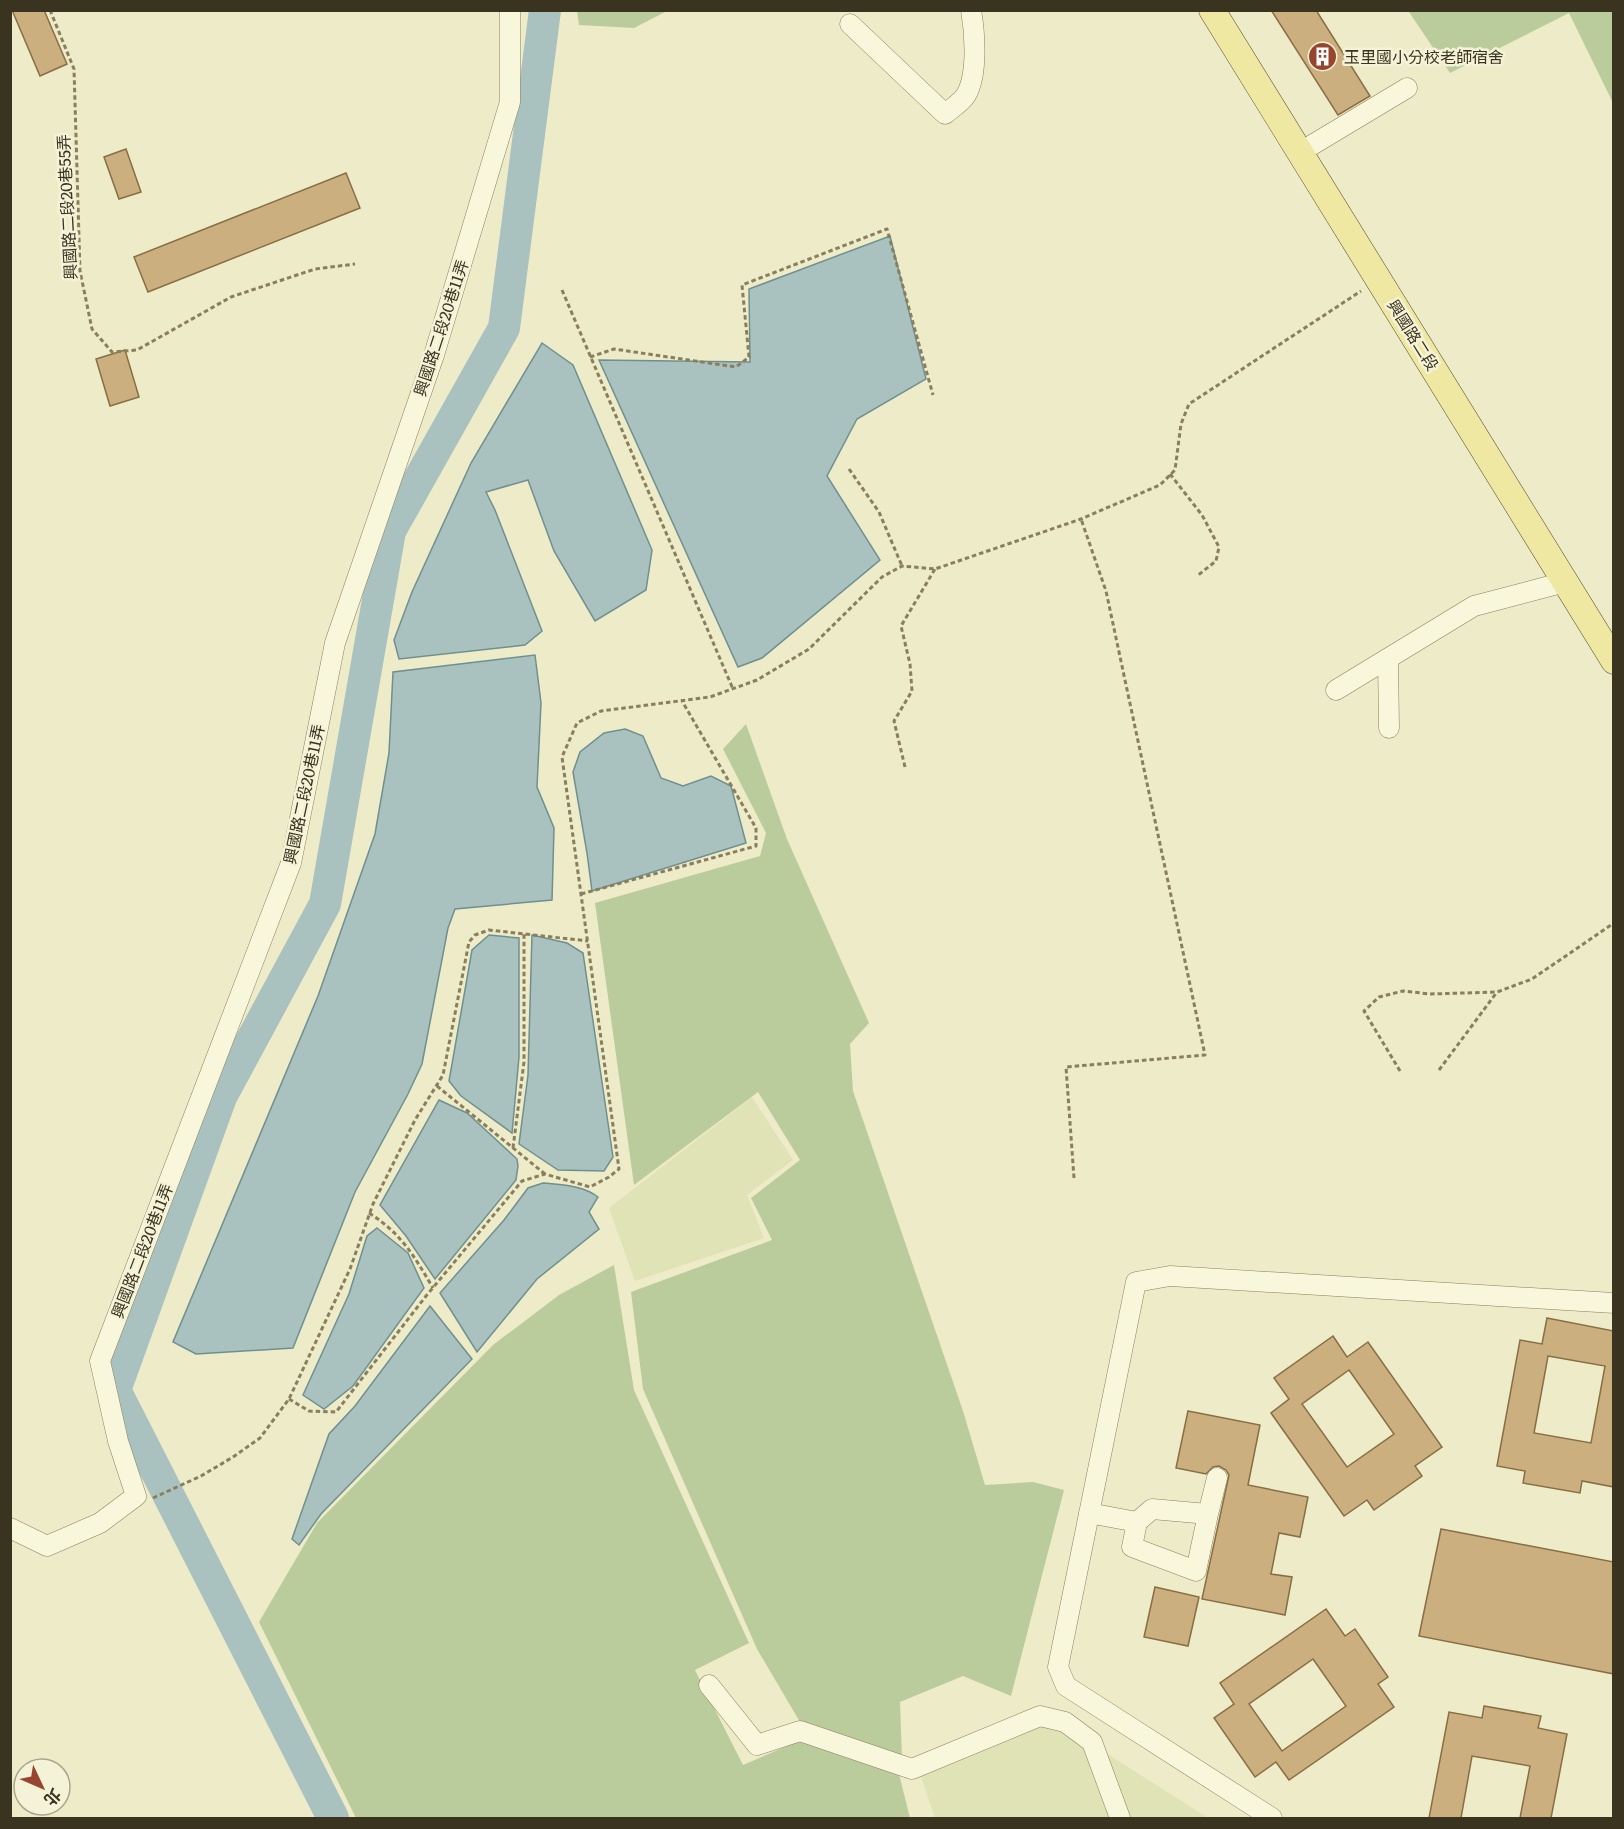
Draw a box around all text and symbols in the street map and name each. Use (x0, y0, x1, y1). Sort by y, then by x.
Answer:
building icon: 玉里國小分校老師宿舍 (1307, 41, 1339, 73)
place label: 玉里國小分校老師宿舍 (1344, 44, 1504, 68)
street label: 興國路二段20巷55弄 (50, 134, 82, 280)
street label: 興國路二段20巷11弄 (407, 256, 473, 399)
street label: 興國路二段 (1382, 294, 1445, 375)
street label: 興國路二段20巷11弄 (276, 722, 330, 866)
street label: 興國路二段20巷11弄 (104, 1180, 178, 1321)
north arrow (12, 1757, 72, 1817)
text: 北 (39, 1784, 68, 1812)

